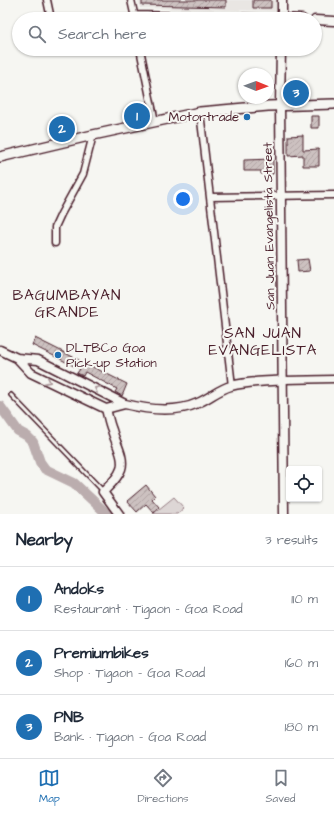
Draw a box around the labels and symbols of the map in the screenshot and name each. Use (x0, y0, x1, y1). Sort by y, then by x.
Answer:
north arrow (238, 68, 274, 104)
pin: 3 (283, 78, 309, 108)
pin: 1 (124, 101, 150, 131)
place label: Motortrade (168, 108, 239, 126)
marker: Motortrade (242, 112, 252, 122)
pin: 2 (49, 114, 75, 144)
street label: San Juan Evangelista Street (259, 141, 280, 310)
your location (173, 189, 193, 209)
district label: BAGUMBAYAN GRANDE (13, 285, 121, 323)
district label: SAN JUAN EVANGELISTA (209, 323, 317, 361)
place label: DLTBCo Goa Pick-up Station (66, 339, 157, 372)
marker: DLTBCo Goa Pick-up Station (53, 350, 63, 360)
one-way arrow (44, 376, 51, 384)
one-way arrow (94, 387, 101, 394)

